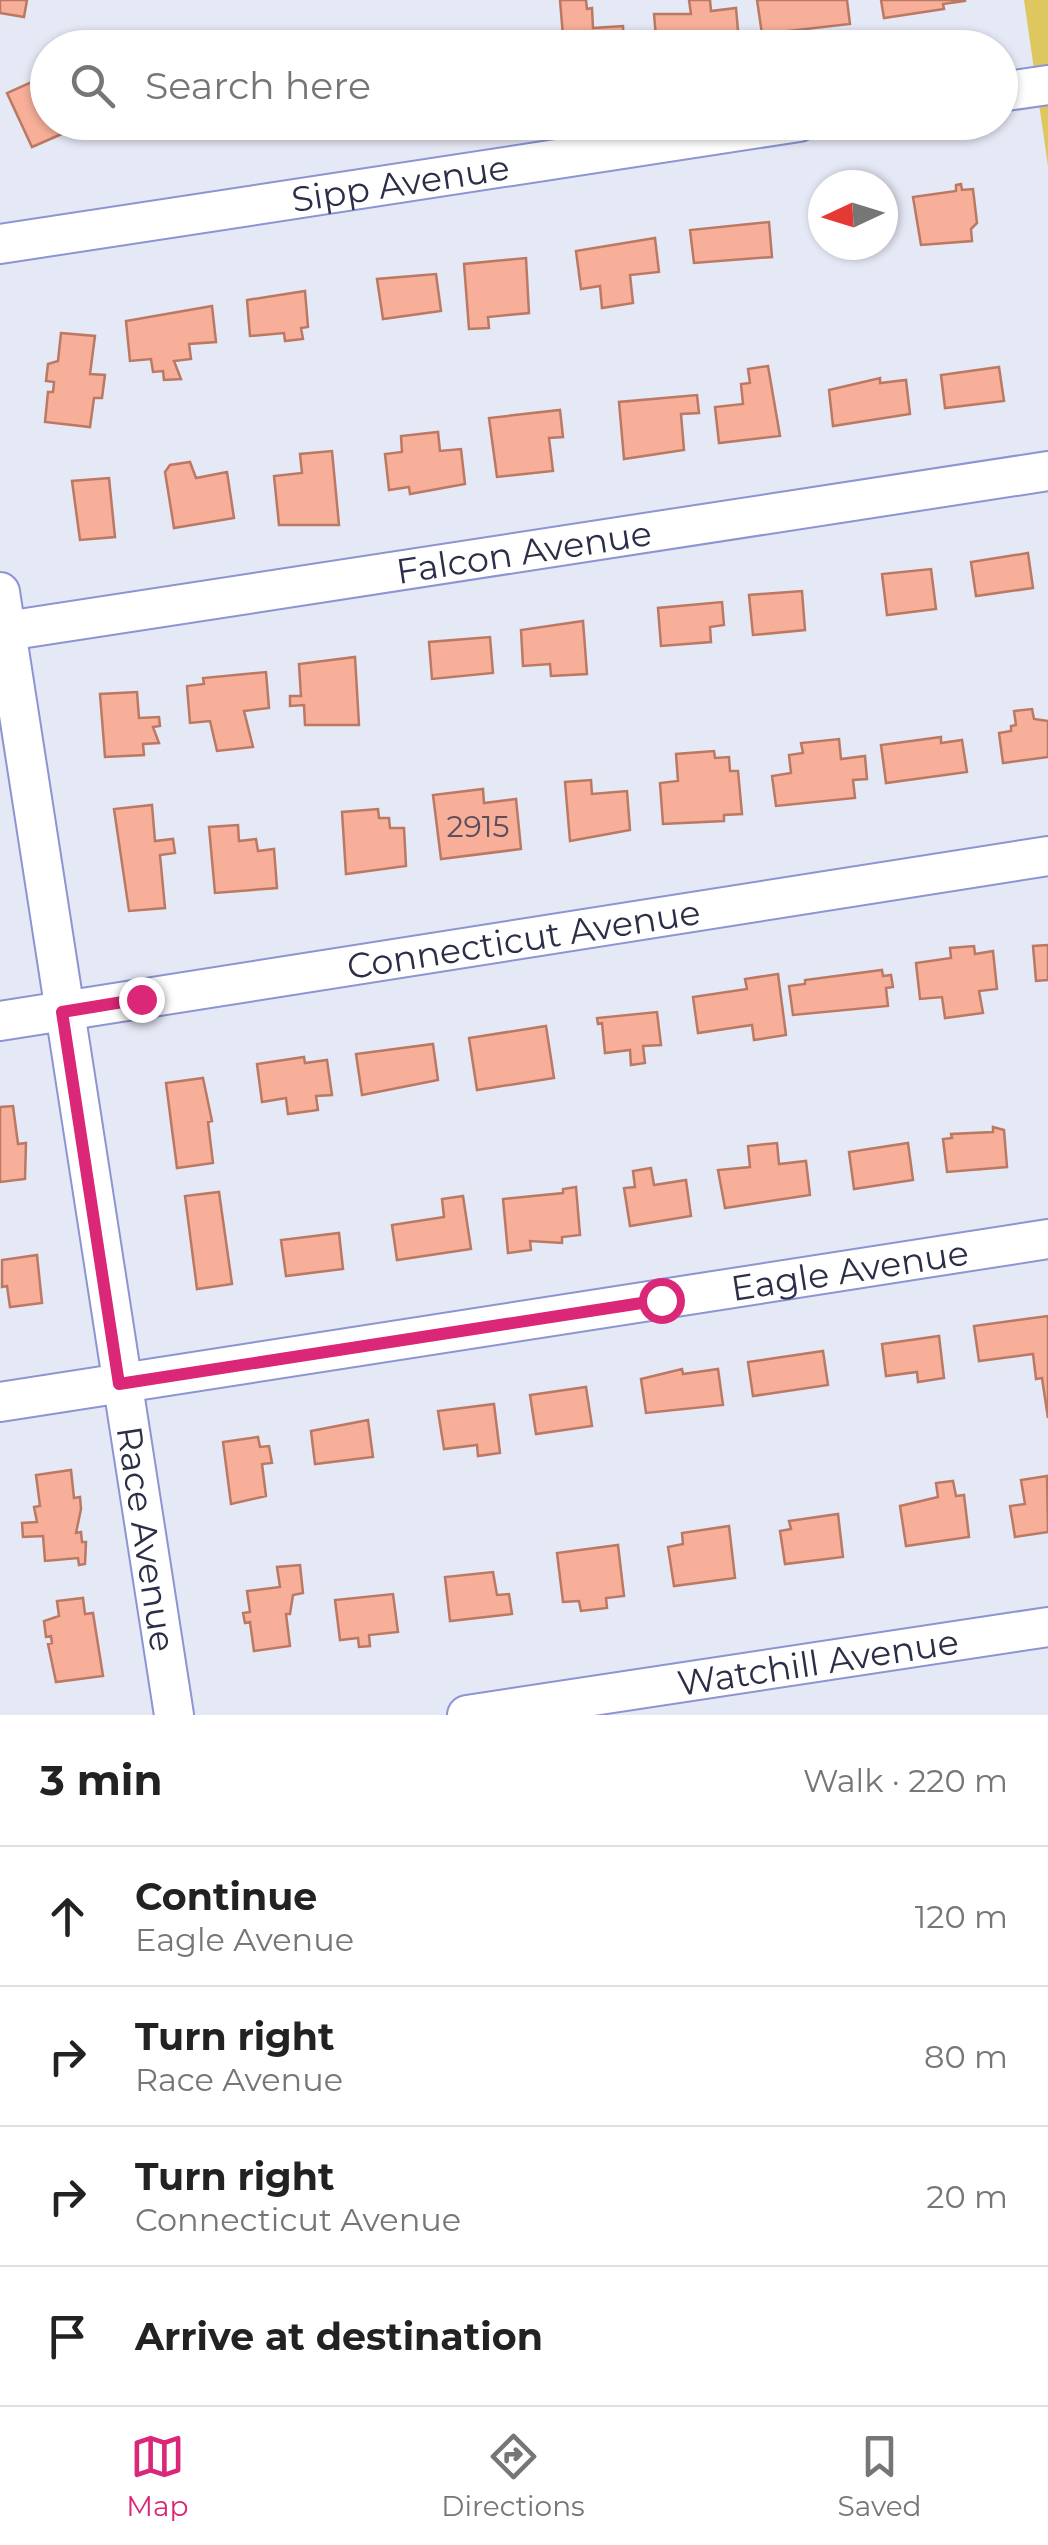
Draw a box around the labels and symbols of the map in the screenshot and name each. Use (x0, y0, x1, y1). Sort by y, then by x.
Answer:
street label: Sipp Avenue (289, 145, 512, 221)
north arrow (808, 170, 898, 260)
street label: Falcon Avenue (393, 511, 655, 592)
house number: 2915 (446, 808, 510, 845)
street label: Connecticut Avenue (344, 890, 703, 988)
route end (119, 977, 165, 1023)
street label: Eagle Avenue (728, 1230, 971, 1309)
route start (639, 1278, 685, 1324)
street label: Race Avenue (108, 1423, 185, 1654)
street label: Watchill Avenue (674, 1619, 962, 1704)

